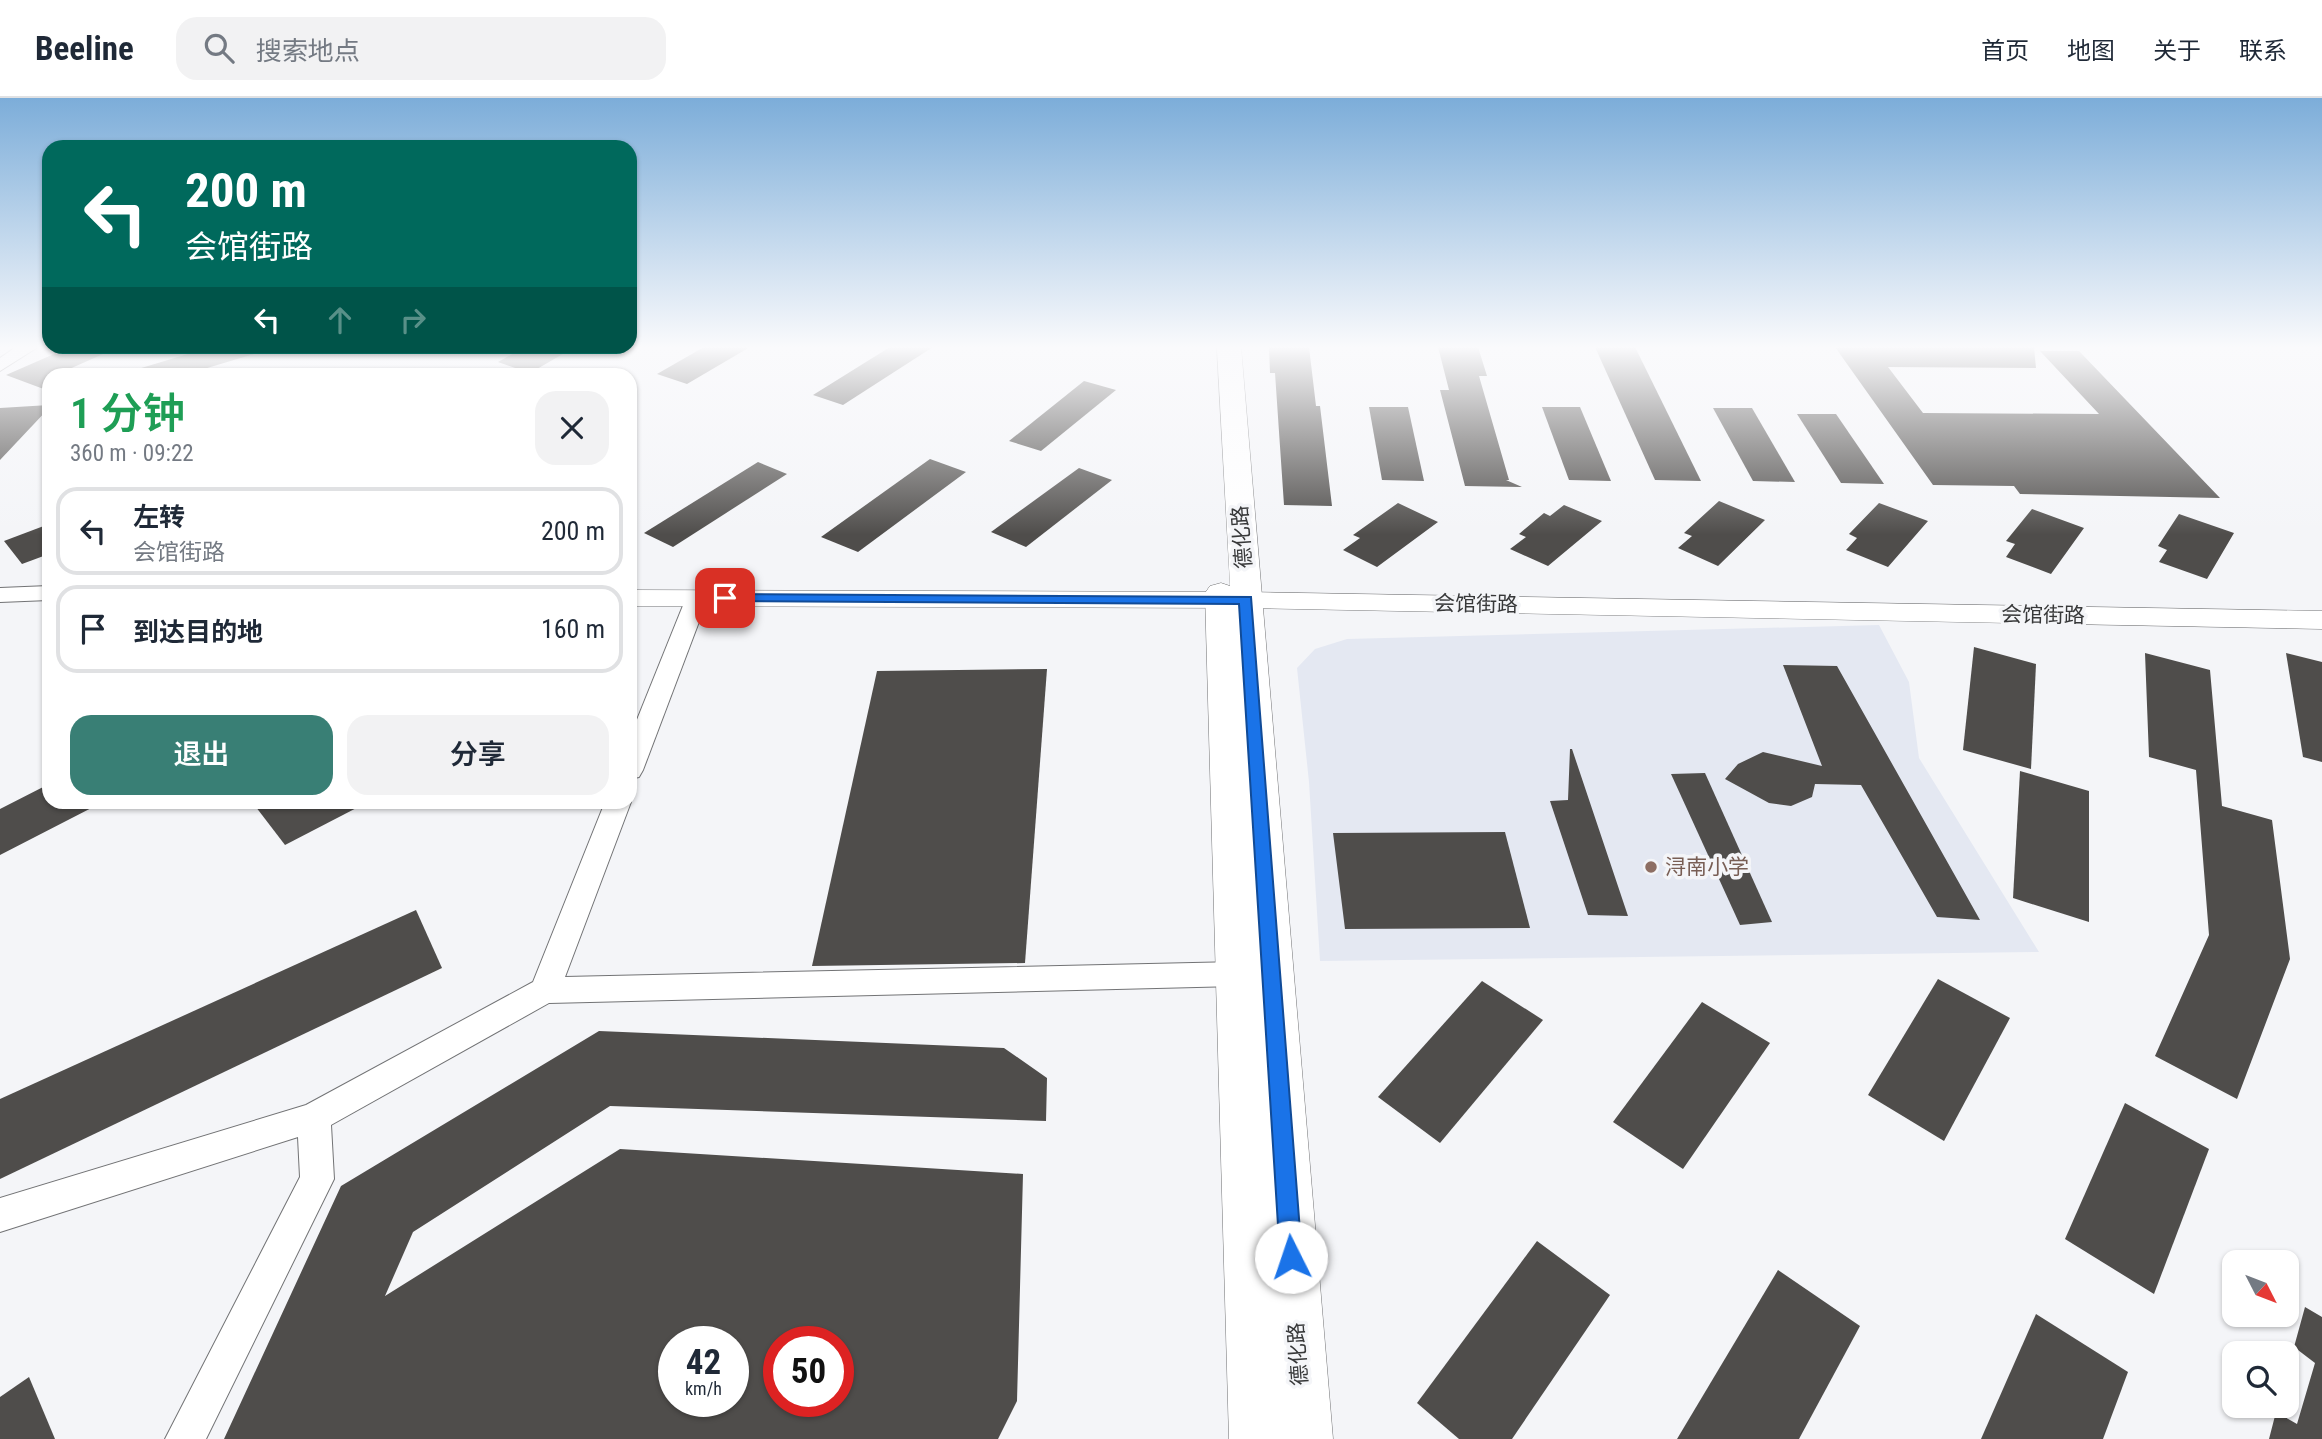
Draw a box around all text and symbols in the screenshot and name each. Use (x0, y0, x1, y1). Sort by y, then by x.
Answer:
search box (176, 17, 666, 80)
text: Beeline (35, 29, 134, 68)
icon: search (200, 29, 238, 67)
text: 搜索地点 (256, 36, 360, 66)
text: 首页 (1981, 37, 2029, 65)
text: 地图 (2067, 37, 2115, 65)
text: 关于 (2153, 37, 2201, 65)
text: 联系 (2239, 37, 2287, 65)
text: 200 m (185, 162, 307, 219)
icon: left (70, 168, 161, 259)
text: 会馆街路 (185, 228, 313, 266)
icon: left (248, 301, 286, 339)
icon: ahead (321, 301, 359, 339)
icon: right (394, 301, 432, 339)
text: 1 分钟 (70, 389, 185, 438)
button: close (535, 391, 609, 465)
text: 360 m · 09:22 (70, 440, 194, 467)
text: 左转 (133, 502, 185, 532)
street label: 德化路 (1228, 505, 1256, 569)
icon: left (74, 512, 112, 550)
text: 200 m (541, 516, 605, 546)
text: 会馆街路 (133, 539, 225, 566)
pin (695, 568, 755, 628)
icon: arrive (706, 579, 744, 617)
street label: 会馆街路 (1434, 591, 1518, 617)
street label: 会馆街路 (2001, 602, 2085, 628)
icon: arrive (74, 610, 112, 648)
text: 160 m (541, 614, 605, 644)
text: 到达目的地 (133, 617, 263, 647)
button: 退出 (70, 715, 333, 795)
button: 分享 (347, 715, 609, 795)
place label: 浔南小学 (1665, 855, 1749, 879)
marker: 浔南小学 (1643, 859, 1659, 875)
position arrow (1254, 1220, 1328, 1294)
north arrow (2222, 1250, 2300, 1326)
map controls (2222, 1250, 2299, 1418)
street label: 德化路 (1284, 1322, 1312, 1386)
speed limit sign: 50 (763, 1326, 854, 1417)
button: search (2222, 1341, 2299, 1418)
text: 42 (686, 1342, 721, 1383)
text: km/h (685, 1378, 722, 1399)

